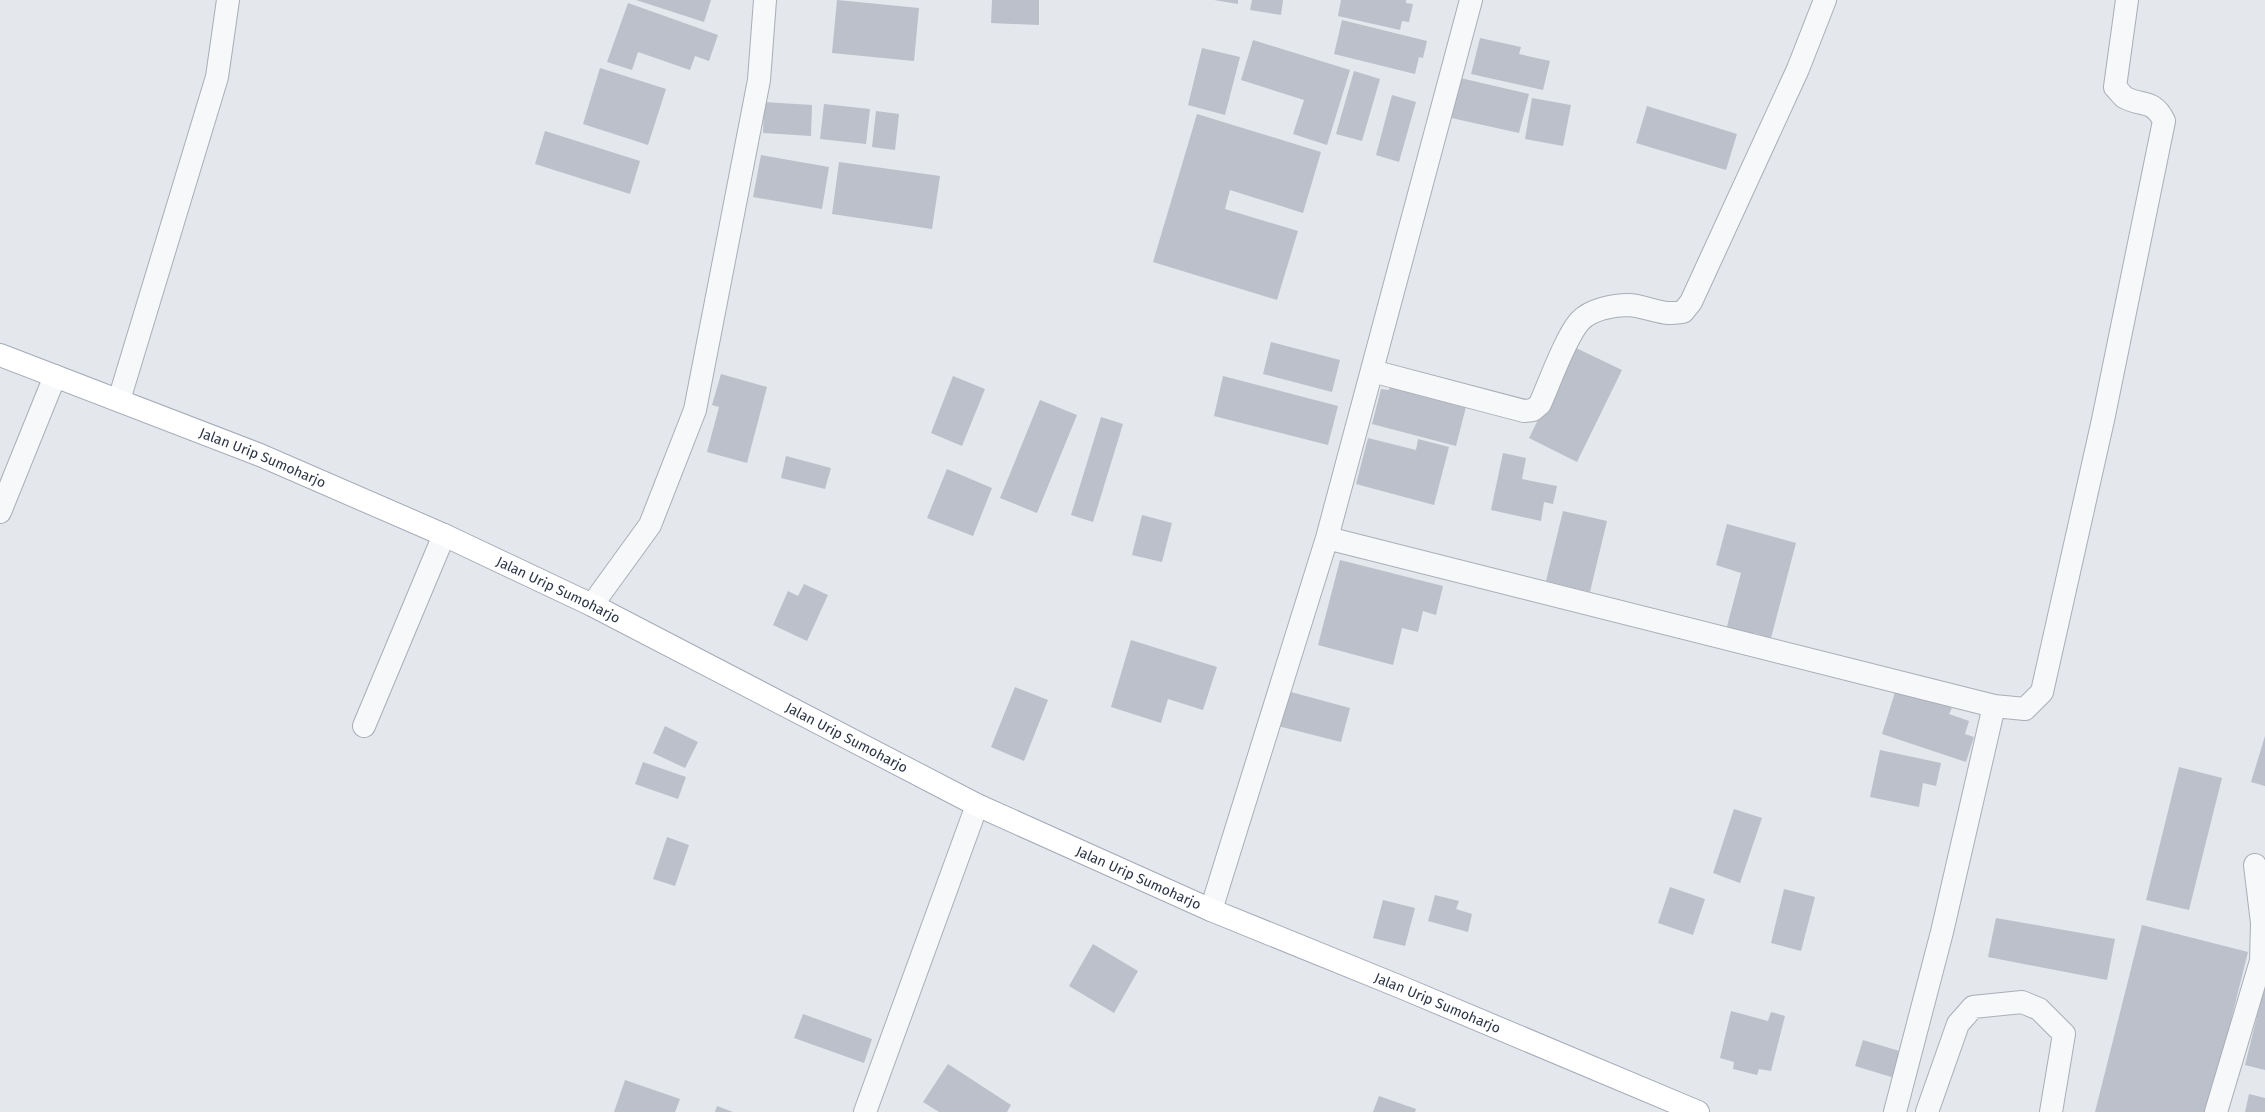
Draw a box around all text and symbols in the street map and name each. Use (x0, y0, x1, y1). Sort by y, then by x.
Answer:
street label: Jalan Urip Sumoharjo (197, 424, 329, 491)
street label: Jalan Urip Sumoharjo (494, 553, 623, 627)
street label: Jalan Urip Sumoharjo (783, 699, 911, 776)
street label: Jalan Urip Sumoharjo (1074, 842, 1204, 913)
street label: Jalan Urip Sumoharjo (1372, 969, 1503, 1037)

